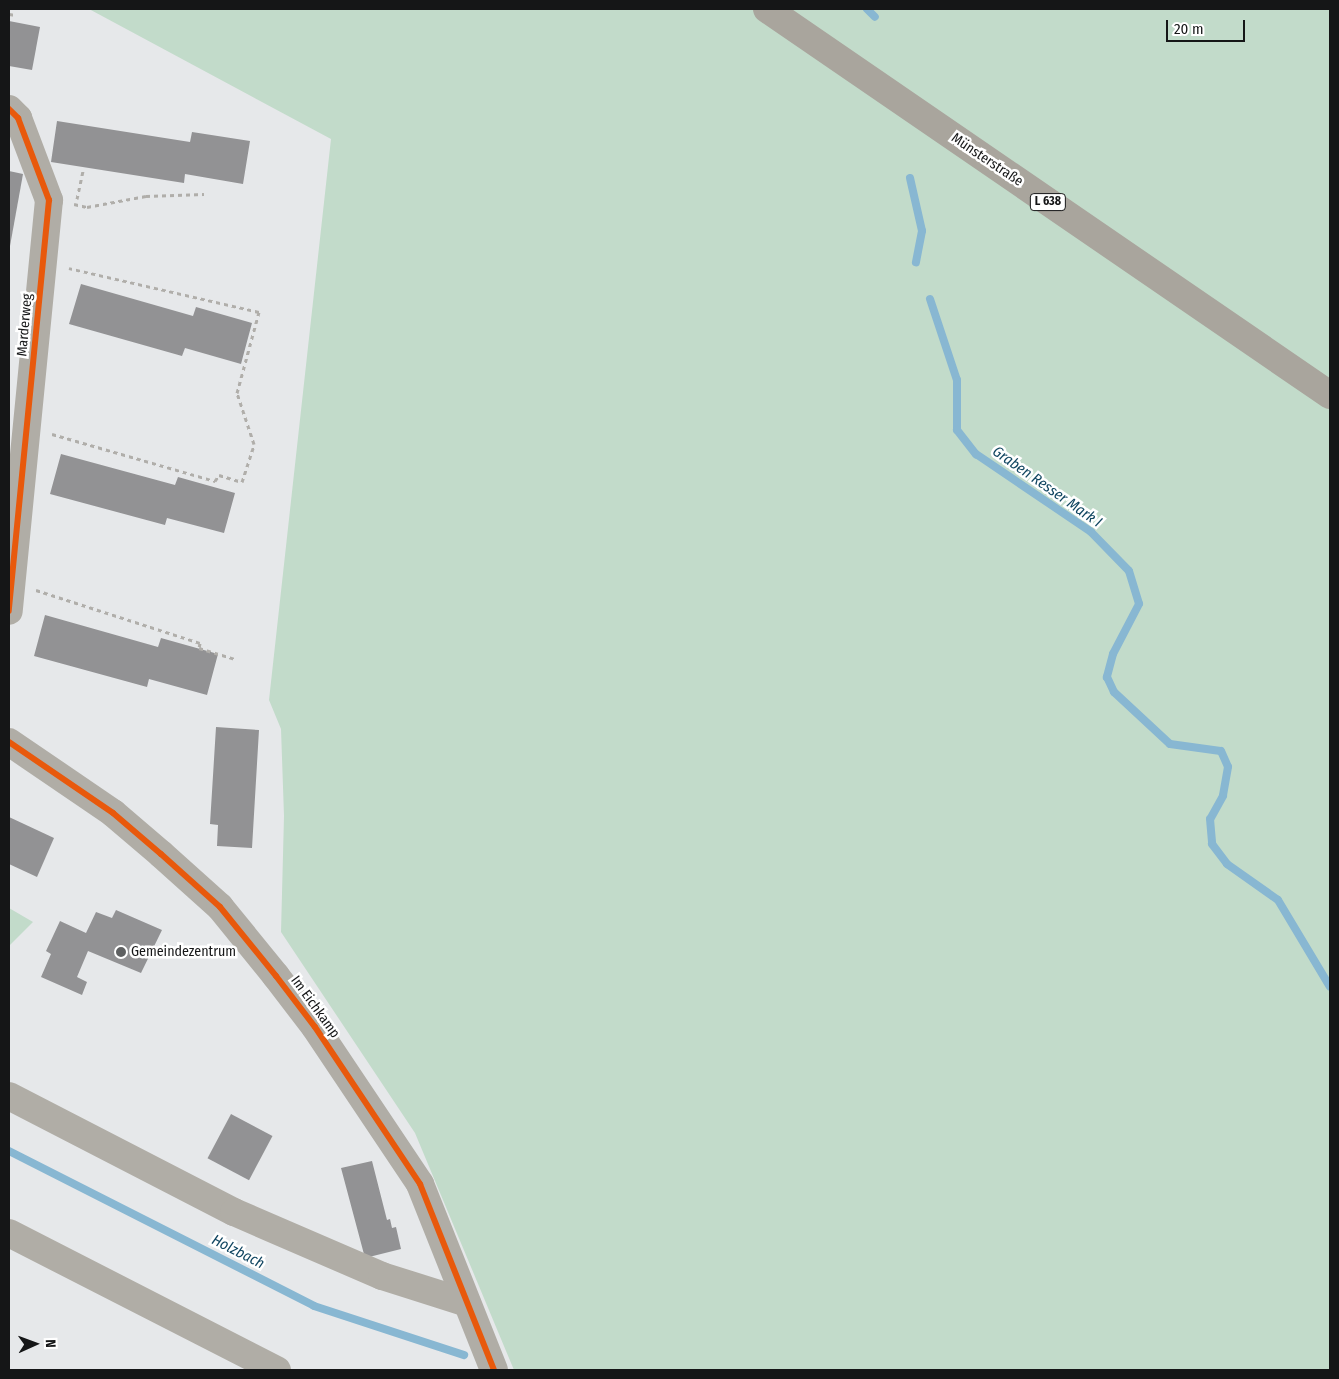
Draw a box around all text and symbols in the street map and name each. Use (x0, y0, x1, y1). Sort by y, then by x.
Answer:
scale bar (1169, 10, 1248, 42)
text: 20 m (1174, 20, 1204, 38)
street label: Münsterstraße (948, 130, 1026, 190)
road number: L 638 (1029, 192, 1067, 212)
street label: Marderweg (14, 293, 36, 357)
water label: Graben Resser Mark I (989, 443, 1105, 531)
place label: Gemeindezentrum (131, 944, 236, 960)
marker: Gemeindezentrum (115, 946, 127, 958)
street label: Im Eichkamp (287, 973, 343, 1041)
water label: Holzbach (209, 1231, 267, 1273)
north arrow (10, 1319, 60, 1369)
text: N (42, 1339, 59, 1348)

